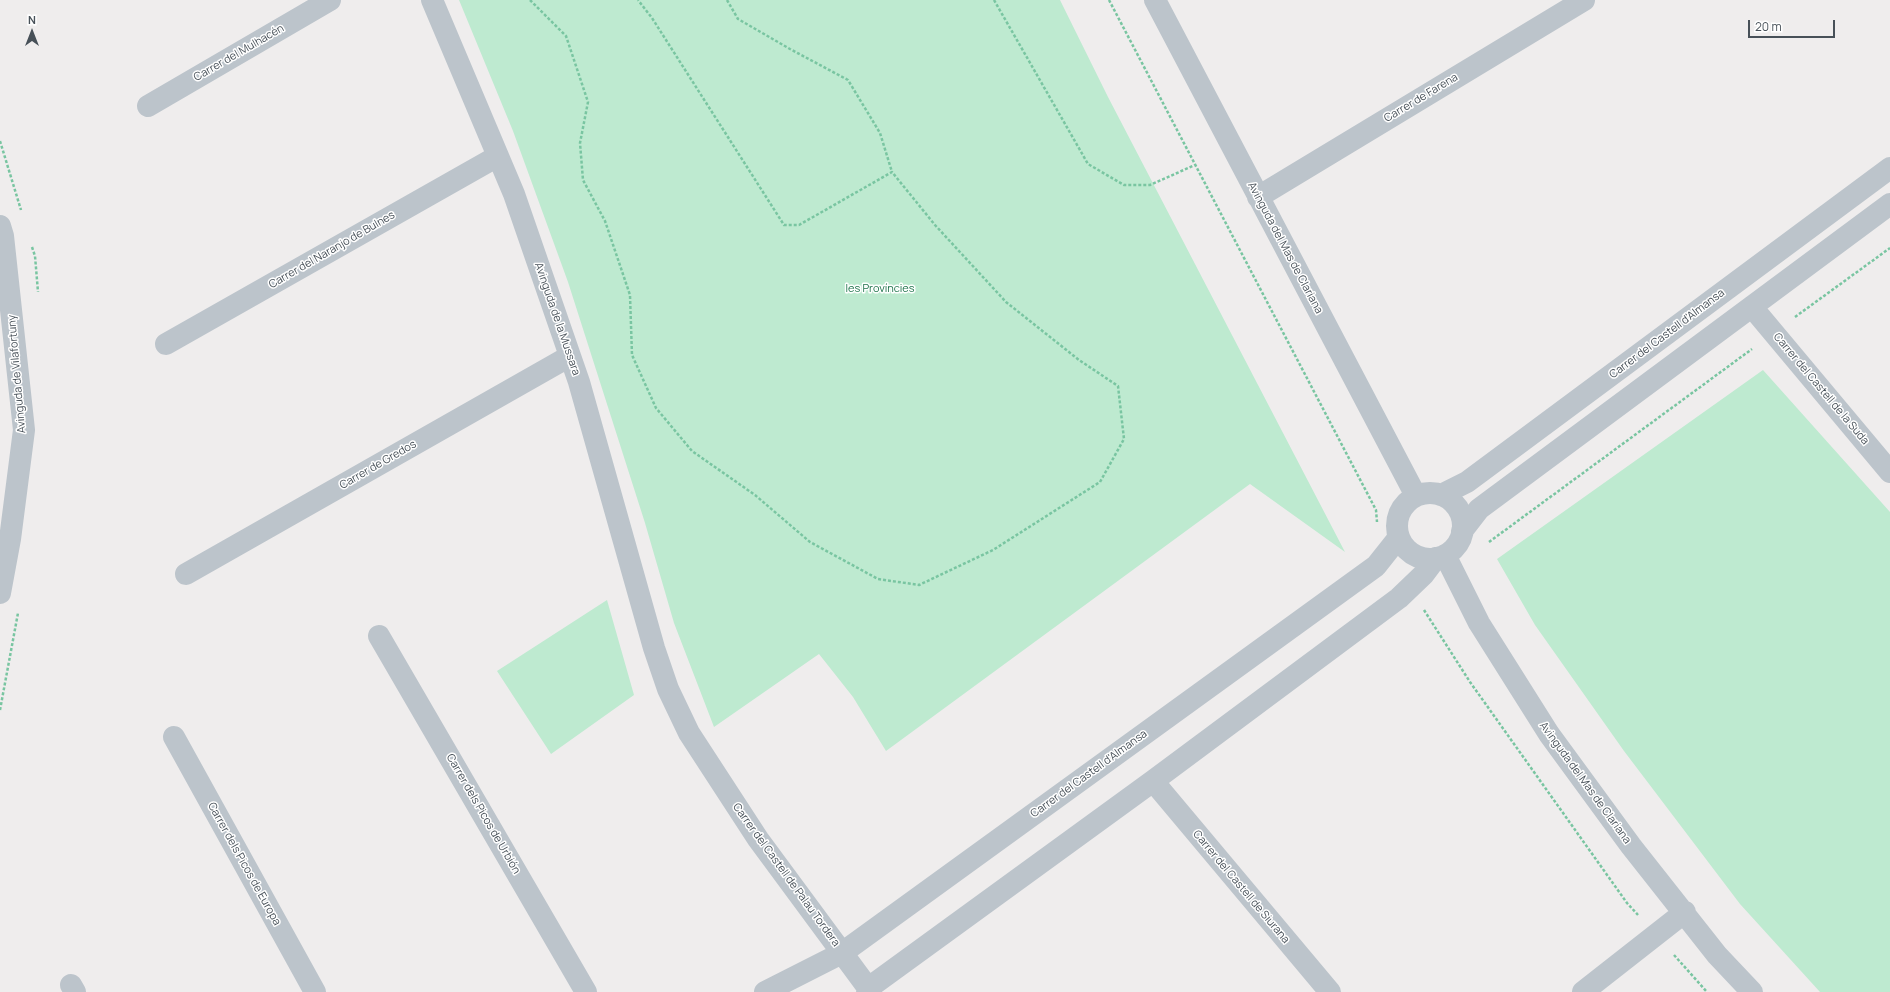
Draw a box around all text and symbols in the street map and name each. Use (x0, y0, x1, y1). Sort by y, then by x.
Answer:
north arrow (12, 12, 52, 52)
text: N (28, 12, 36, 27)
scale bar (1750, 12, 1837, 38)
text: 20 m (1755, 18, 1782, 35)
street label: Carrer del Mulhacén (192, 22, 286, 84)
street label: Carrer de Farena (1382, 71, 1460, 125)
street label: Avinguda del Mas de Clariana (1245, 180, 1325, 316)
street label: Carrer del Naranjo de Bulnes (267, 208, 397, 292)
street label: Avinguda de la Mussara (531, 261, 583, 377)
park label: les Províncies (845, 282, 915, 296)
street label: Carrer del Castell d'Almansa (1607, 286, 1727, 382)
street label: Avinguda de Vilafortuny (5, 314, 29, 434)
street label: Carrer del Castell de la Suda (1770, 330, 1872, 448)
street label: Carrer de Gredos (337, 438, 419, 492)
street label: Avinguda del Mas de Clariana (1536, 720, 1634, 846)
street label: Carrer del Castell d'Almansa (1028, 727, 1150, 821)
street label: Carrer dels Picos de Urbión (443, 752, 523, 876)
street label: Carrer dels Picos de Europa (205, 800, 283, 928)
street label: Carrer del Castell de Palau Tordera (730, 801, 842, 949)
street label: Carrer del Castell de Siurana (1190, 828, 1292, 946)

